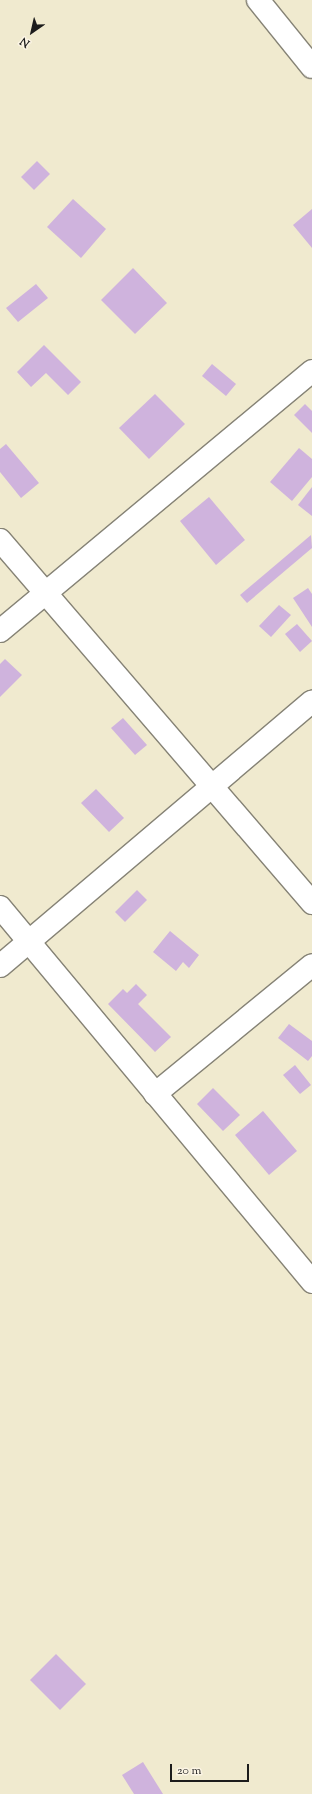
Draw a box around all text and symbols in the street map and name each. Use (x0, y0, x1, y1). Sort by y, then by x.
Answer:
north arrow (12, 12, 52, 52)
text: N (17, 33, 33, 51)
scale bar (172, 1756, 251, 1782)
text: 20 m (177, 1762, 201, 1780)

